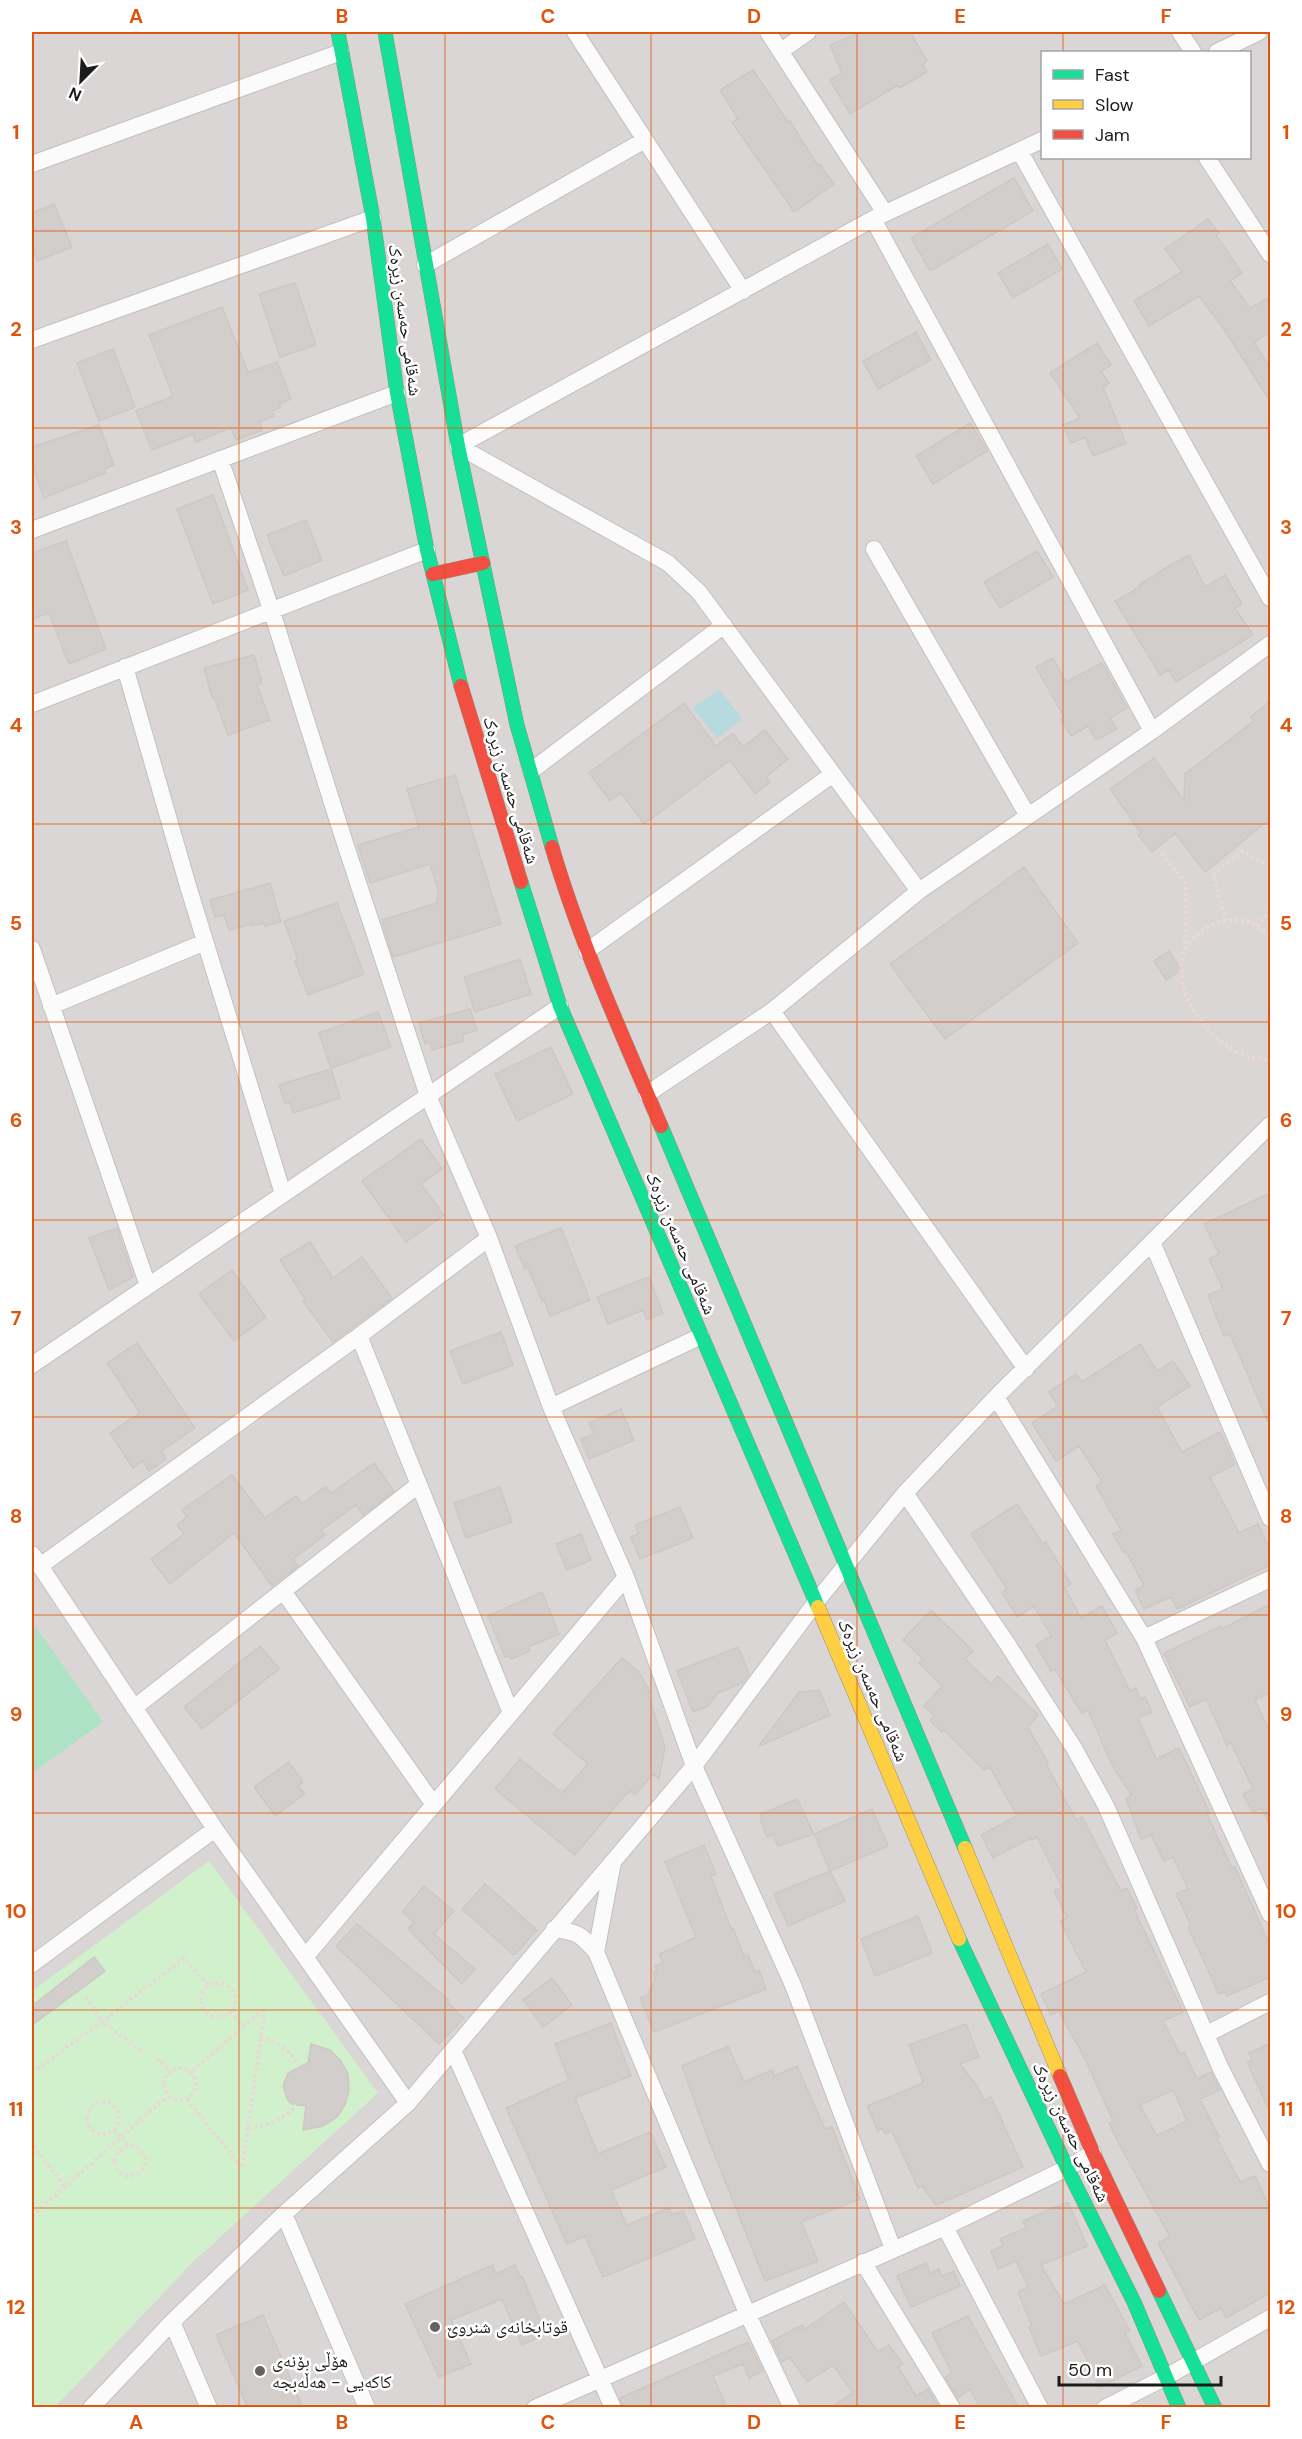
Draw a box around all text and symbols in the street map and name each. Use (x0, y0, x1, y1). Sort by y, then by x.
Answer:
text: A (129, 3, 143, 29)
text: B (336, 3, 348, 29)
text: C (541, 3, 555, 29)
text: D (747, 3, 761, 29)
text: E (954, 3, 966, 29)
text: F (1160, 3, 1172, 29)
north arrow (51, 51, 111, 111)
legend (1041, 51, 1251, 159)
text: Fast (1095, 63, 1130, 87)
text: N (66, 82, 85, 106)
text: Slow (1095, 93, 1134, 117)
text: 1 (12, 119, 20, 145)
text: 1 (1282, 119, 1290, 145)
text: Jam (1095, 123, 1130, 147)
street label: شەقامی حەسەن زیرەک (382, 243, 428, 397)
text: 2 (10, 316, 22, 342)
text: 2 (1280, 316, 1292, 342)
text: 3 (10, 514, 22, 540)
text: 3 (1280, 514, 1292, 540)
text: 4 (10, 712, 23, 738)
text: 4 (1280, 712, 1293, 738)
street label: شەقامی حەسەن زیرەک (477, 713, 545, 867)
text: 5 (10, 910, 22, 936)
text: 5 (1280, 910, 1292, 936)
text: 6 (10, 1107, 22, 1133)
text: 6 (1280, 1107, 1292, 1133)
street label: شەقامی حەسەن زیرەک (640, 1168, 722, 1318)
text: 7 (11, 1305, 22, 1331)
text: 7 (1281, 1305, 1292, 1331)
text: 8 (10, 1503, 22, 1529)
text: 8 (1280, 1503, 1292, 1529)
street label: شەقامی حەسەن زیرەک (832, 1615, 914, 1765)
text: 9 (10, 1701, 22, 1727)
text: 9 (1280, 1701, 1292, 1727)
text: 10 (5, 1898, 27, 1924)
text: 10 (1275, 1898, 1297, 1924)
street label: شەقامی حەسەن زیرەک (1027, 2058, 1115, 2206)
text: 11 (9, 2096, 23, 2122)
text: 11 (1279, 2096, 1293, 2122)
text: 12 (7, 2294, 25, 2320)
text: 12 (1277, 2294, 1295, 2320)
place label: قوتابخانەی شنروێ (447, 2315, 568, 2339)
marker: قوتابخانەی شنروێ (428, 2320, 442, 2334)
place label: ھۆڵی بۆنەی کاکەیی - هەڵەبجە (272, 2349, 392, 2394)
scale bar (1059, 2349, 1221, 2387)
text: 50 m (1068, 2358, 1112, 2382)
marker: ھۆڵی بۆنەی کاکەیی - هەڵەبجە (253, 2364, 267, 2378)
text: A (129, 2409, 143, 2435)
text: B (336, 2409, 348, 2435)
text: C (541, 2409, 555, 2435)
text: D (747, 2409, 761, 2435)
text: E (954, 2409, 966, 2435)
text: F (1160, 2409, 1172, 2435)

